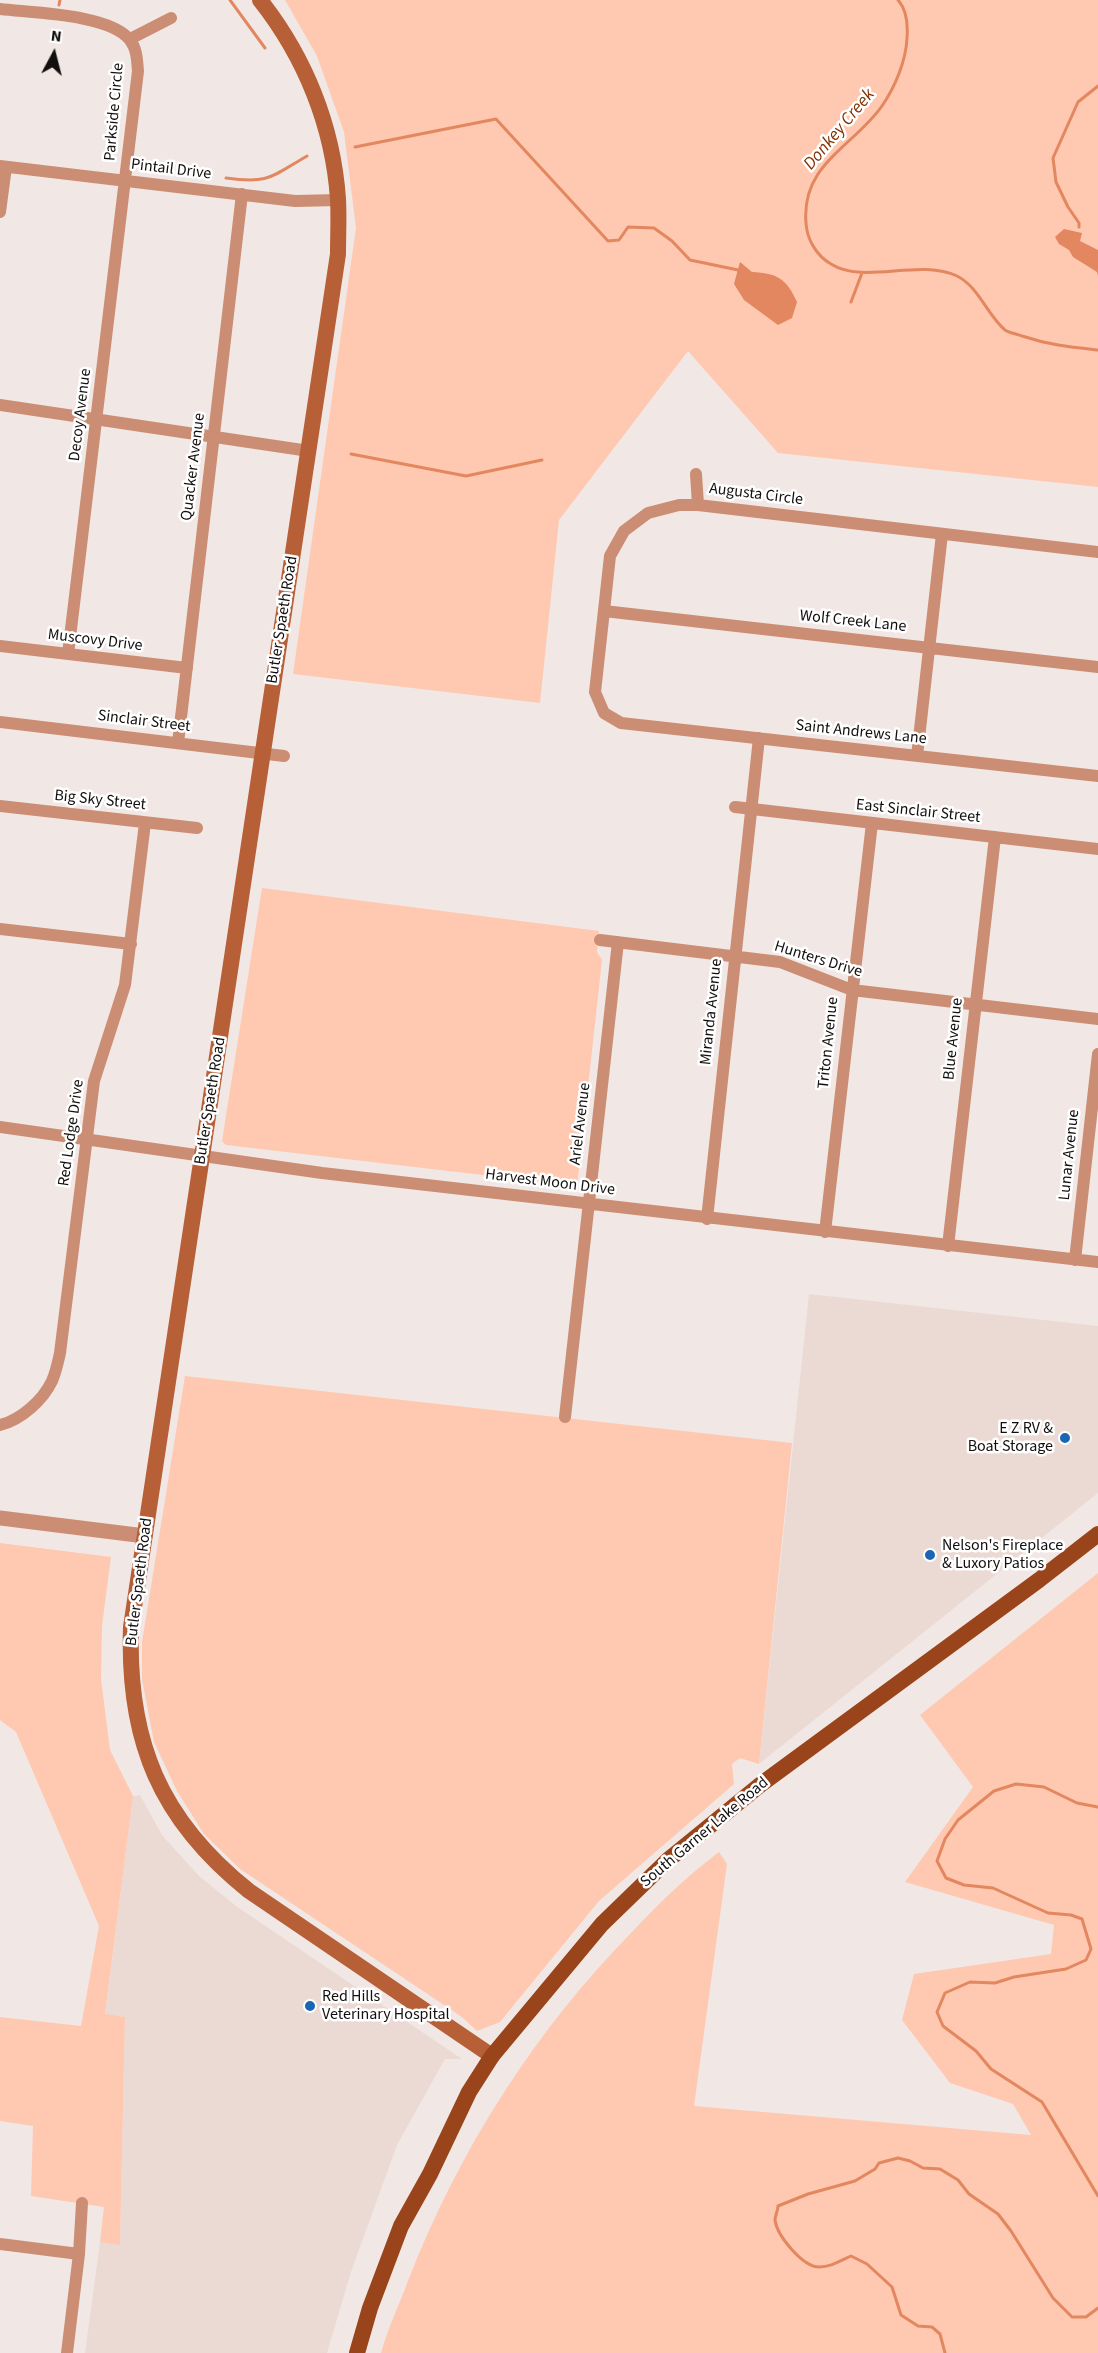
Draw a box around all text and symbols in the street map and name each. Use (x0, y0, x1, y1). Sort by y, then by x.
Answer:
north arrow (24, 24, 84, 84)
text: N (50, 25, 63, 48)
street label: Parkside Circle (101, 62, 129, 162)
water label: Donkey Creek (800, 85, 880, 175)
street label: Pintail Drive (130, 156, 212, 184)
street label: Decoy Avenue (66, 368, 96, 462)
street label: Quacker Avenue (178, 412, 210, 522)
street label: Augusta Circle (708, 480, 804, 510)
street label: Butler Spaeth Road (263, 555, 303, 685)
street label: Wolf Creek Lane (799, 607, 907, 637)
street label: Muscovy Drive (46, 626, 144, 656)
street label: Sinclair Street (96, 707, 192, 737)
street label: Saint Andrews Lane (795, 717, 927, 749)
street label: Big Sky Street (53, 787, 147, 815)
street label: East Sinclair Street (855, 796, 981, 828)
street label: Hunters Drive (772, 938, 864, 982)
street label: Miranda Avenue (697, 958, 727, 1066)
street label: Triton Avenue (815, 996, 843, 1090)
street label: Blue Avenue (940, 997, 968, 1081)
street label: Butler Spaeth Road (191, 1036, 231, 1166)
street label: Red Lodge Drive (55, 1078, 89, 1188)
street label: Ariel Avenue (566, 1082, 596, 1166)
street label: Lunar Avenue (1056, 1109, 1084, 1201)
street label: Harvest Moon Drive (484, 1166, 616, 1200)
place label: E Z RV & Boat Storage (968, 1419, 1053, 1457)
marker: E Z RV & Boat Storage (1058, 1431, 1072, 1445)
street label: Butler Spaeth Road (123, 1517, 157, 1647)
place label: Nelson's Fireplace & Luxory Patios (942, 1536, 1063, 1574)
marker: Nelson's Fireplace & Luxory Patios (923, 1548, 937, 1562)
street label: South Garner Lake Road (637, 1774, 773, 1892)
place label: Red Hills Veterinary Hospital (322, 1987, 450, 2025)
marker: Red Hills Veterinary Hospital (303, 1999, 317, 2013)

